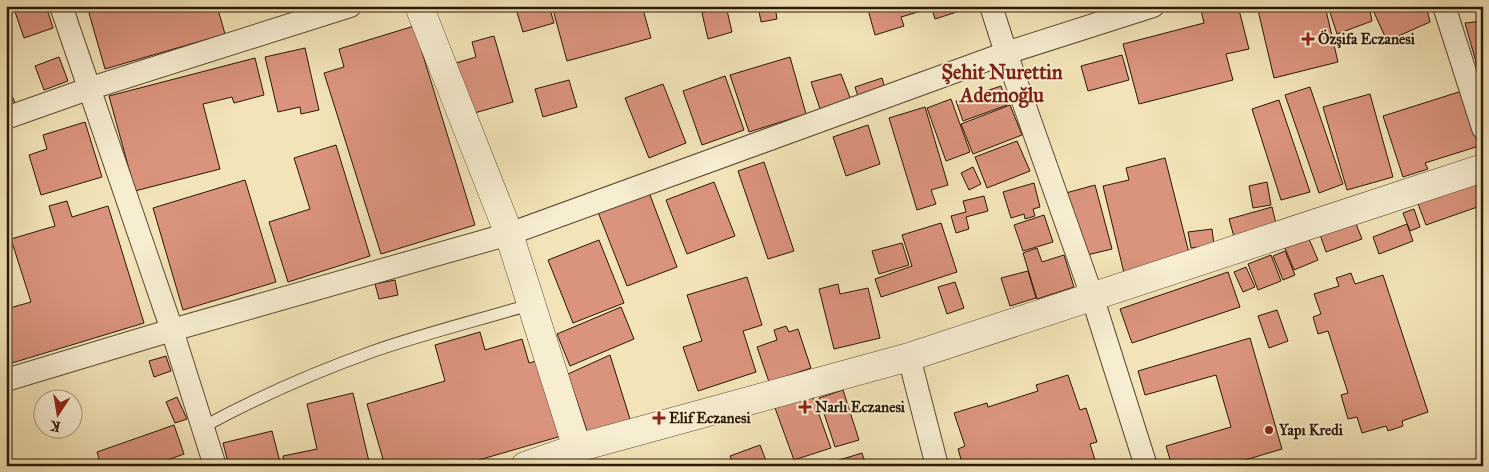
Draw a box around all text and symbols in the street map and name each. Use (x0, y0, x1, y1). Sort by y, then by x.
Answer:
place label: Özşifa Eczanesi (1318, 29, 1416, 49)
marker: Özşifa Eczanesi (1302, 33, 1314, 45)
district label: Şehit Nurettin Ademoğlu (941, 60, 1063, 108)
north arrow (32, 390, 82, 440)
place label: Narlı Eczanesi (815, 398, 906, 416)
marker: Narlı Eczanesi (799, 401, 811, 413)
place label: Elif Eczanesi (669, 409, 751, 427)
marker: Elif Eczanesi (653, 412, 665, 424)
text: K (48, 417, 62, 436)
place label: Yapı Kredi (1278, 421, 1344, 440)
marker: Yapı Kredi (1263, 424, 1275, 436)

